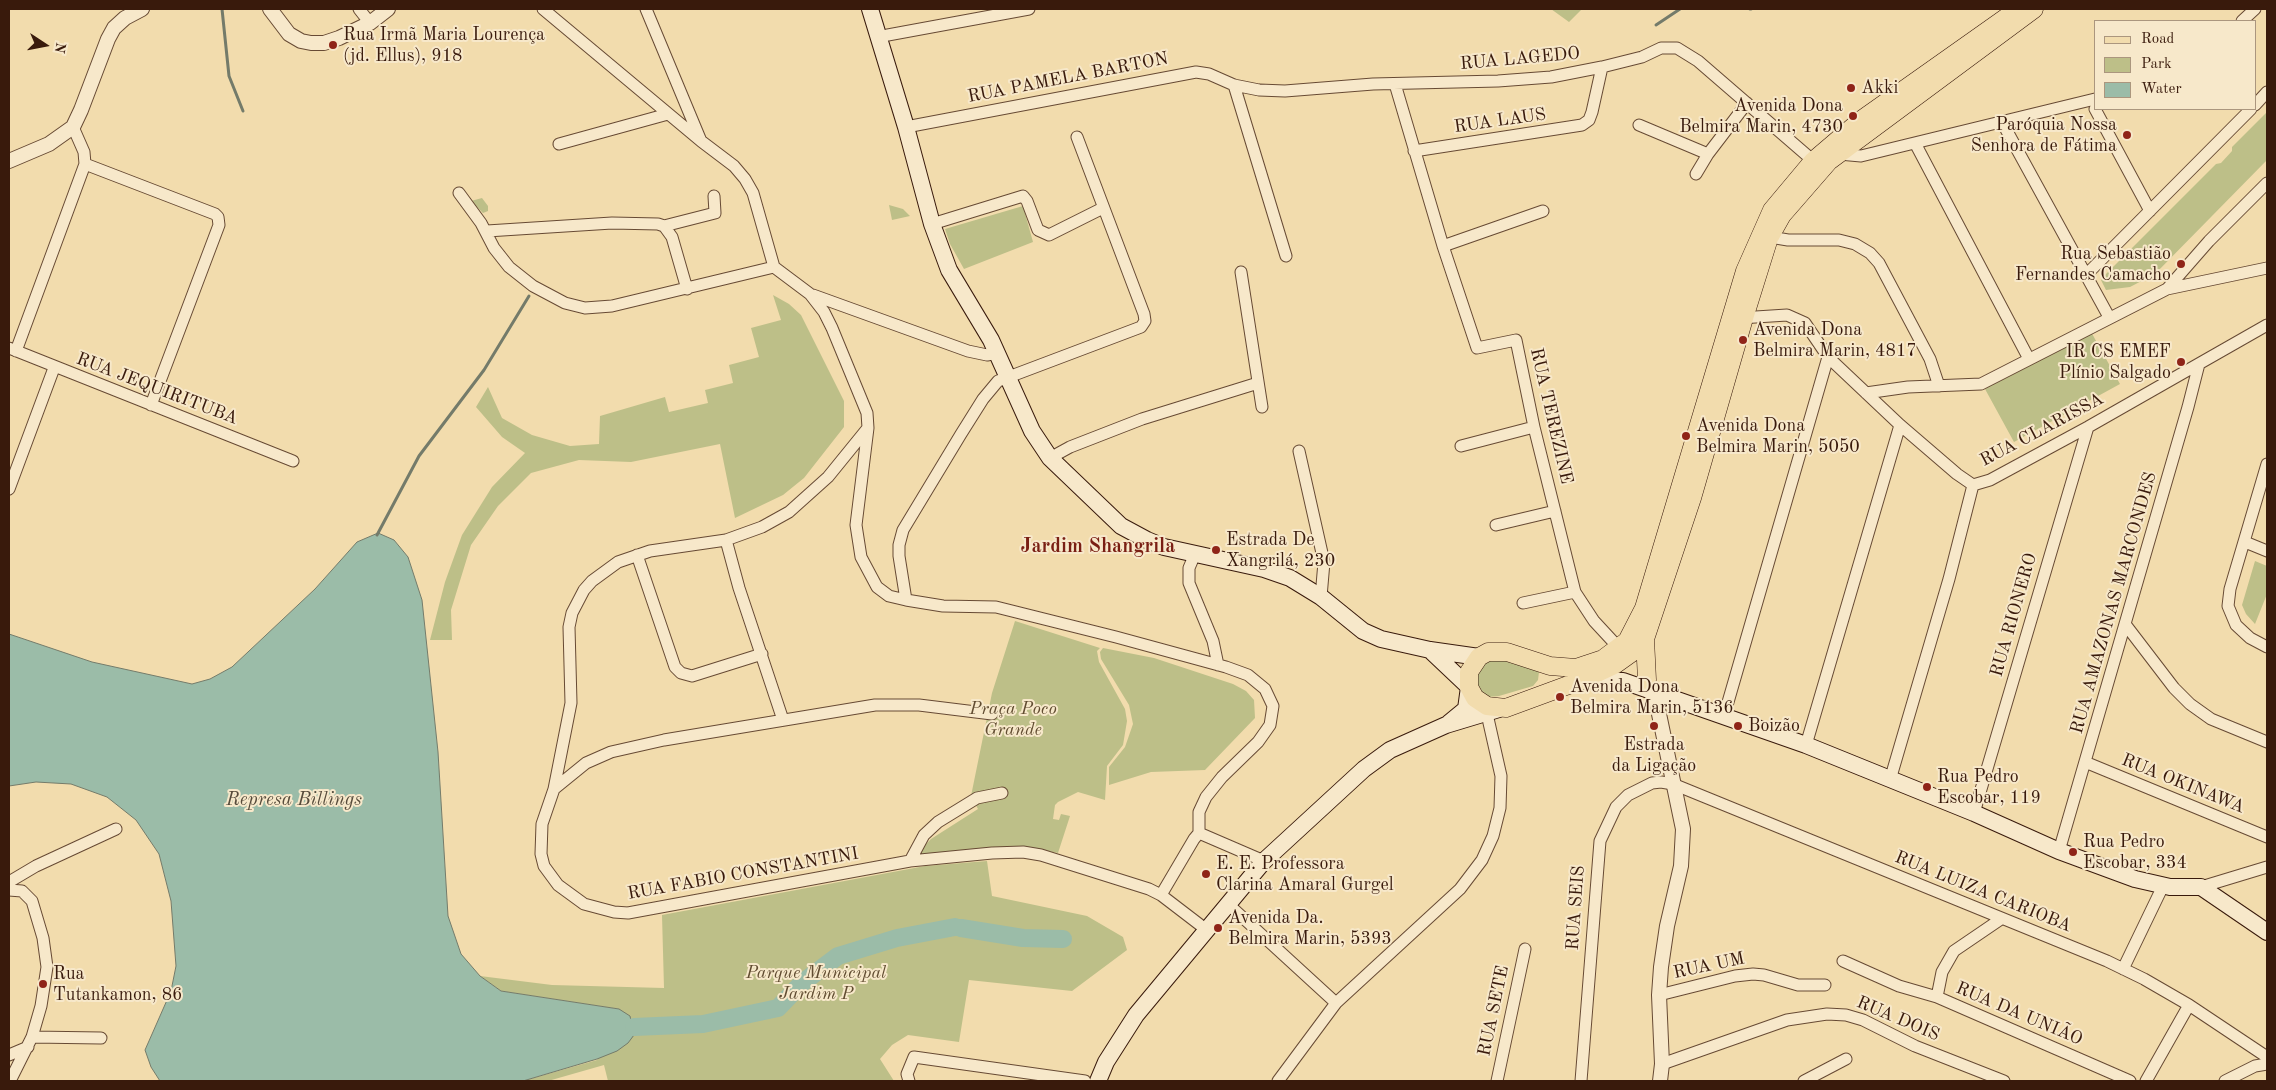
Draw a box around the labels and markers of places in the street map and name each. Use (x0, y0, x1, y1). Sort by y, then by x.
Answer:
place label: Rua Irmã Maria Lourença (jd. Ellus), 918 (343, 24, 545, 66)
marker: Rua Irmã Maria Lourença (jd. Ellus), 918 (327, 39, 339, 51)
place label: Akki (1861, 77, 1898, 99)
marker: Akki (1845, 82, 1857, 94)
place label: Avenida Dona Belmira Marin, 4730 (1679, 95, 1843, 138)
marker: Avenida Dona Belmira Marin, 4730 (1847, 110, 1859, 122)
place label: Paróquia Nossa Senhora de Fátima (1971, 114, 2117, 156)
marker: Paróquia Nossa Senhora de Fátima (2121, 129, 2133, 141)
place label: Rua Sebastião Fernandes Camacho (2015, 243, 2171, 286)
marker: Rua Sebastião Fernandes Camacho (2175, 258, 2187, 270)
place label: Avenida Dona Belmira Marin, 4817 (1753, 319, 1917, 362)
marker: Avenida Dona Belmira Marin, 4817 (1737, 334, 1749, 346)
place label: IR CS EMEF Plínio Salgado (2059, 341, 2171, 384)
marker: IR CS EMEF Plínio Salgado (2175, 356, 2187, 368)
place label: Avenida Dona Belmira Marin, 5050 (1696, 415, 1860, 458)
marker: Avenida Dona Belmira Marin, 5050 (1680, 430, 1692, 442)
place label: Estrada De Xangrilá, 230 (1226, 529, 1335, 572)
marker: Estrada De Xangrilá, 230 (1210, 544, 1222, 556)
place label: Avenida Dona Belmira Marin, 5136 (1570, 676, 1734, 719)
marker: Avenida Dona Belmira Marin, 5136 (1554, 691, 1566, 703)
place label: Boizão (1748, 715, 1800, 737)
marker: Estrada da Ligação (1648, 720, 1660, 732)
marker: Boizão (1732, 720, 1744, 732)
place label: Estrada da Ligação (1612, 734, 1696, 776)
place label: Rua Pedro Escobar, 119 (1937, 766, 2041, 809)
marker: Rua Pedro Escobar, 119 (1921, 781, 1933, 793)
place label: Rua Pedro Escobar, 334 (2083, 831, 2187, 874)
marker: Rua Pedro Escobar, 334 (2067, 846, 2079, 858)
place label: E. E. Professora Clarina Amaral Gurgel (1216, 853, 1394, 896)
marker: E. E. Professora Clarina Amaral Gurgel (1200, 868, 1212, 880)
place label: Avenida Da. Belmira Marin, 5393 (1228, 907, 1392, 950)
marker: Avenida Da. Belmira Marin, 5393 (1212, 922, 1224, 934)
place label: Rua Tutankamon, 86 (53, 963, 183, 1006)
marker: Rua Tutankamon, 86 (37, 978, 49, 990)

